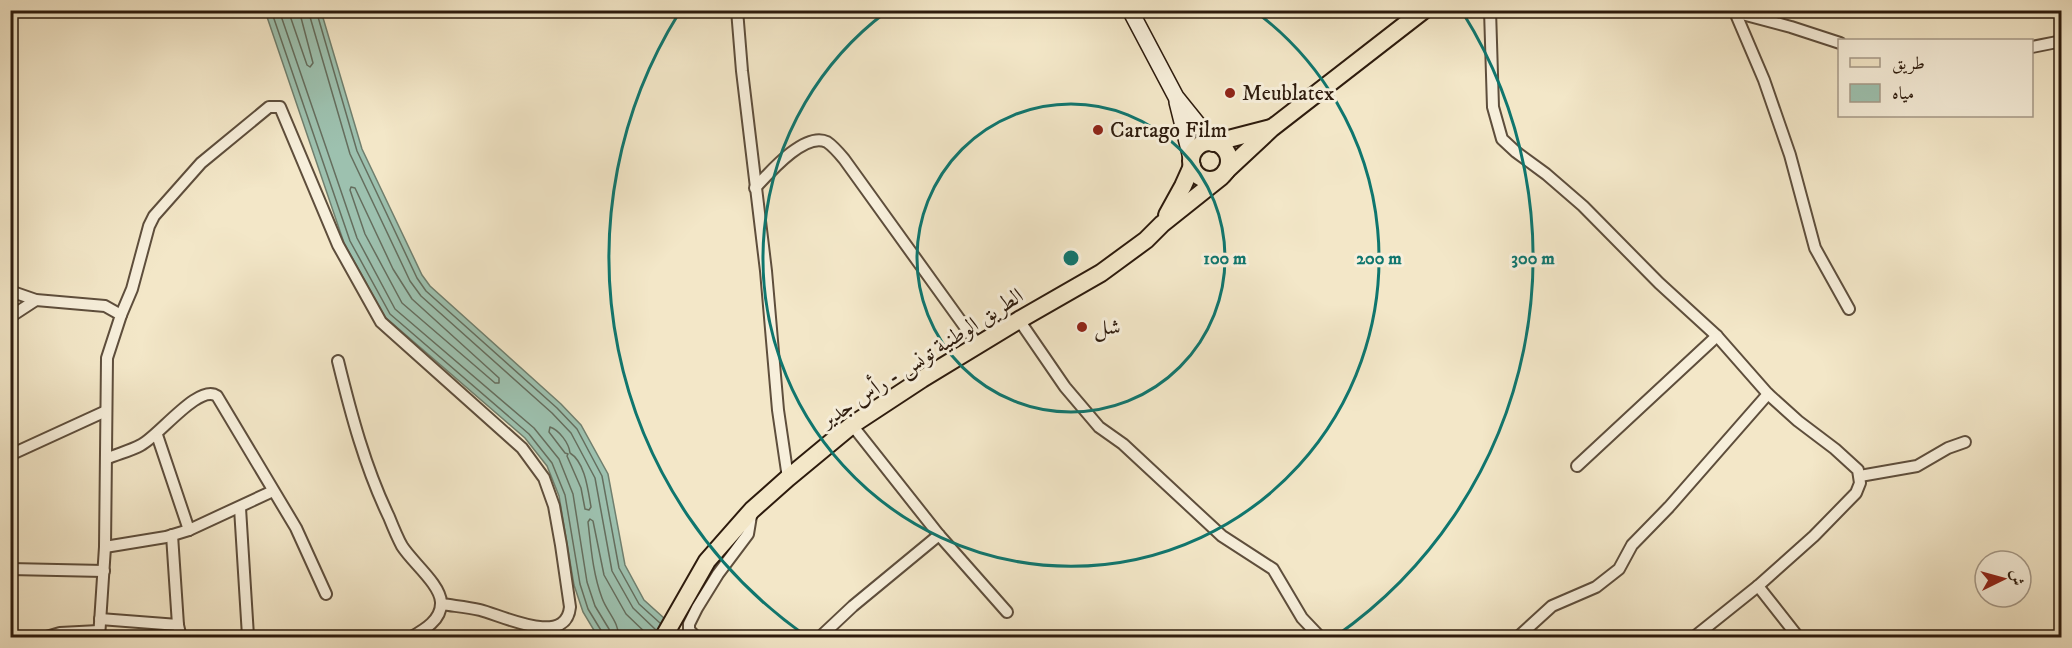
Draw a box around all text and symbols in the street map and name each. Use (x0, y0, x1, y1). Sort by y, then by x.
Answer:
legend (1838, 39, 2033, 117)
text: طريق (1892, 53, 1925, 75)
place label: Meublatex (1242, 80, 1335, 107)
text: مياه (1892, 83, 1914, 105)
marker: Meublatex (1223, 86, 1237, 100)
place label: Cartago Film (1110, 117, 1227, 144)
marker: Cartago Film (1091, 123, 1105, 137)
centre of rings (1061, 248, 1081, 268)
text: 100 m (1203, 248, 1247, 270)
text: 200 m (1356, 248, 1402, 270)
text: 300 m (1511, 248, 1555, 270)
street label: الطريق الوطنية تونس - رأس جدير (812, 280, 1029, 436)
place label: شل (1094, 314, 1121, 342)
marker: شل (1075, 320, 1089, 334)
north arrow (1973, 549, 2033, 609)
text: ش (2006, 569, 2028, 587)

